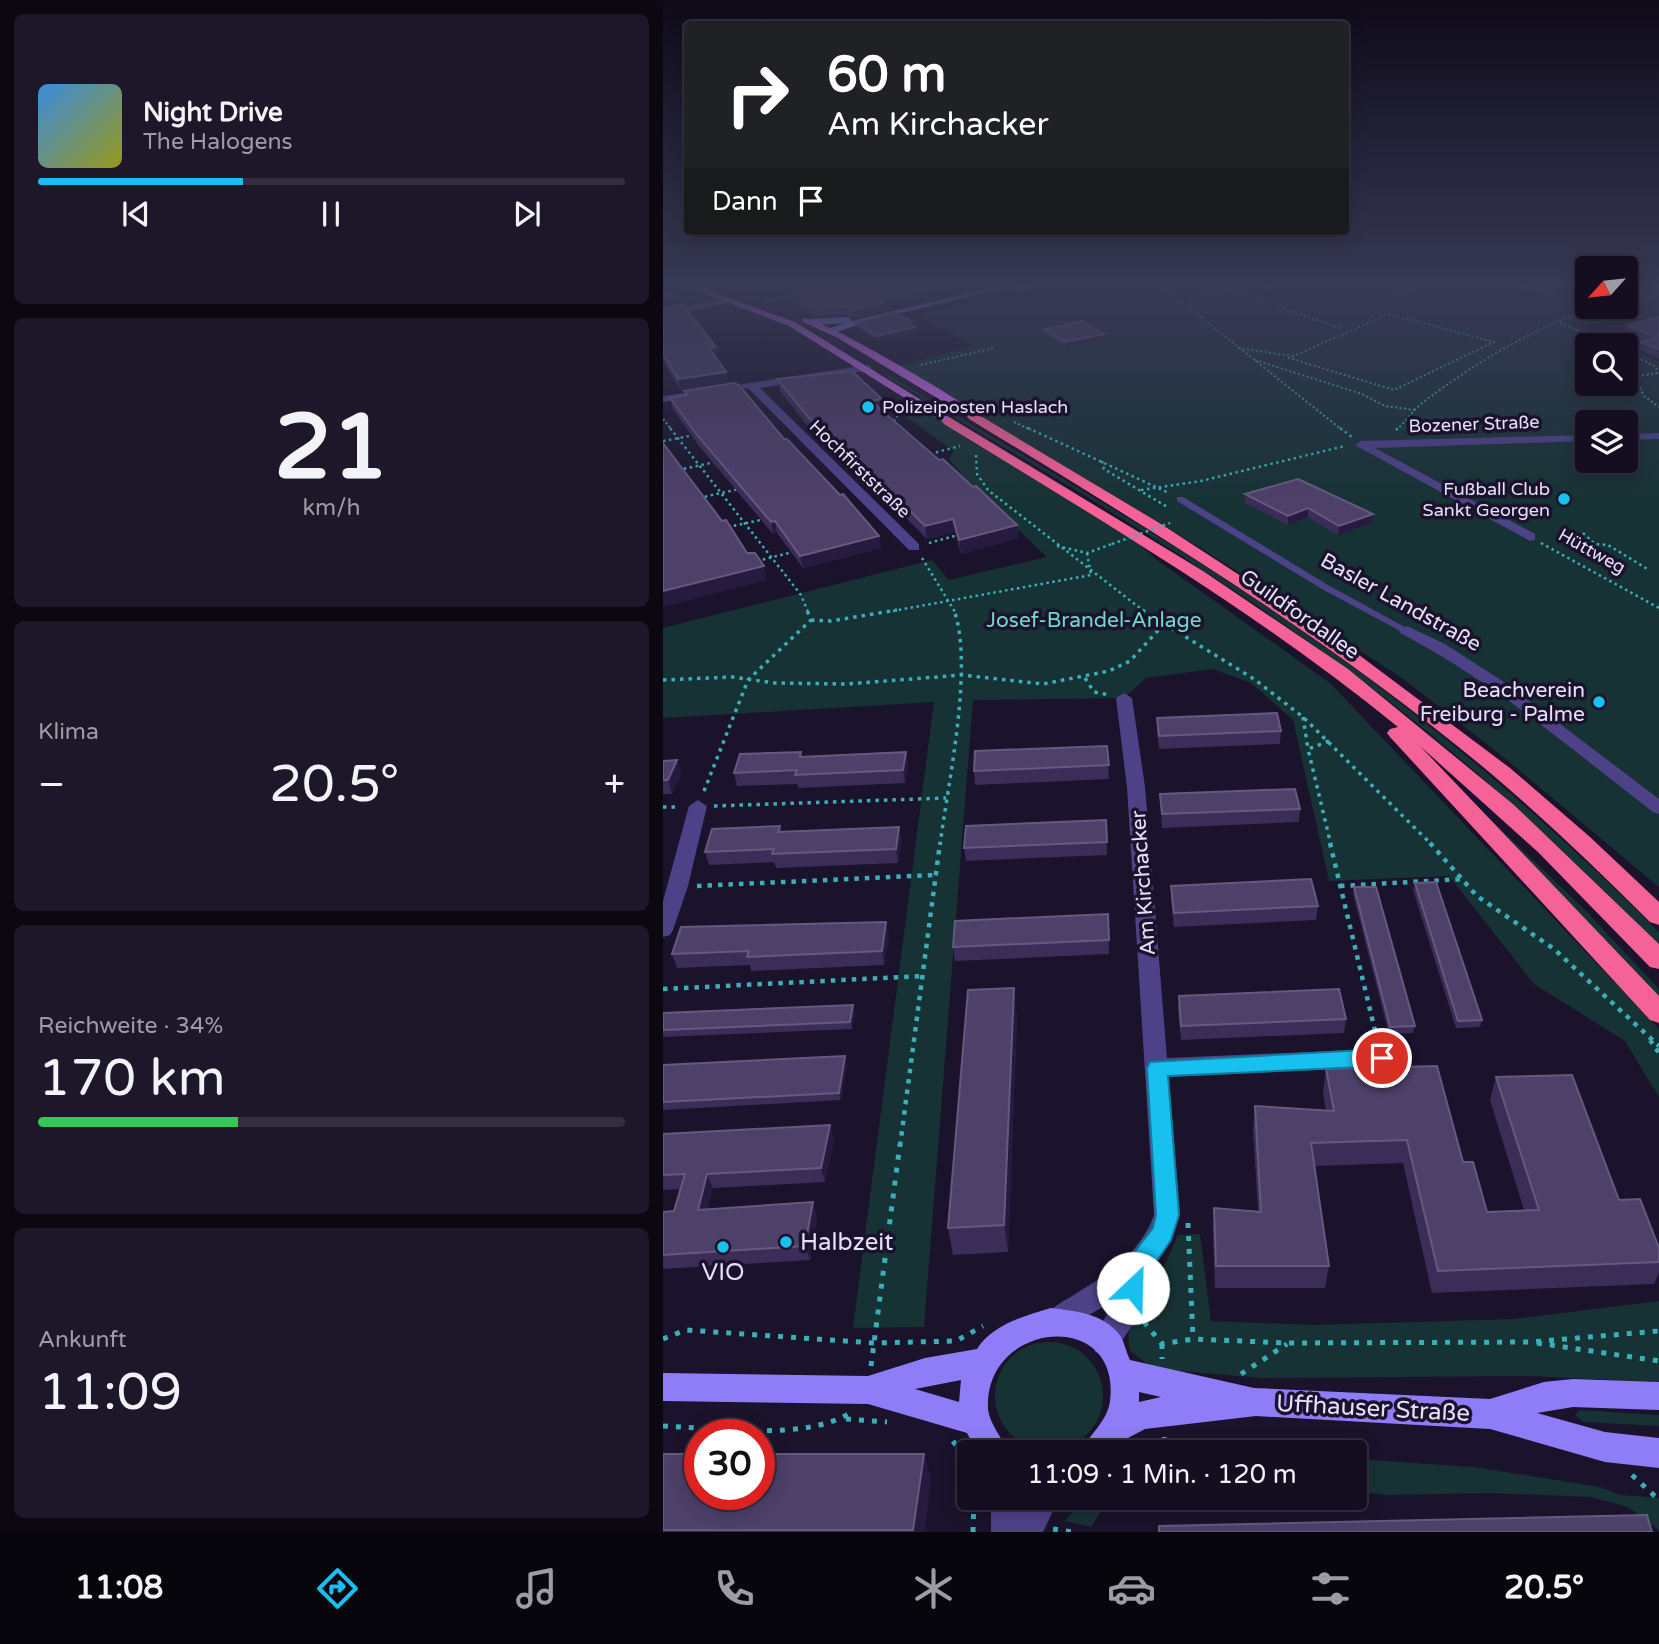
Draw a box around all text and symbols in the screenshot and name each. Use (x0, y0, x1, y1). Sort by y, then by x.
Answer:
text: 60 m (827, 46, 946, 105)
icon: right (712, 49, 803, 140)
text: Night Drive (143, 97, 283, 128)
text: Am Kirchacker (827, 106, 1049, 144)
text: The Halogens (143, 128, 292, 156)
icon: arrive (792, 182, 830, 220)
text: Dann (712, 186, 778, 217)
icon: previous (117, 195, 155, 233)
icon: pause (312, 195, 350, 233)
icon: next (508, 195, 546, 233)
north arrow (1575, 256, 1638, 318)
map controls (1575, 256, 1638, 473)
button: search (1575, 333, 1638, 396)
text: 21 (274, 393, 389, 503)
place label: Polizeiposten Haslach (882, 396, 1068, 418)
marker: Polizeiposten Haslach (860, 399, 876, 415)
button: layers (1575, 410, 1638, 473)
street label: Bozener Straße (1408, 411, 1540, 437)
street label: Hochfirststraße (805, 415, 915, 523)
place label: Fußball Club Sankt Georgen (1423, 478, 1550, 521)
marker: Fußball Club Sankt Georgen (1556, 491, 1572, 507)
text: km/h (303, 494, 360, 522)
street label: Hüttweg (1554, 524, 1630, 578)
street label: Basler Landstraße (1316, 548, 1485, 657)
street label: Guildfordallee (1235, 564, 1364, 665)
park label: Josef-Brandel-Anlage (986, 608, 1202, 633)
place label: Beachverein Freiburg - Palme (1420, 678, 1585, 727)
marker: Beachverein Freiburg - Palme (1591, 694, 1607, 710)
text: Klima (38, 718, 99, 746)
text: 20.5° (269, 753, 399, 816)
text: − (38, 762, 65, 808)
text: + (604, 762, 625, 808)
street label: Am Kirchacker (1126, 810, 1161, 956)
text: Reichweite · 34% (38, 1012, 223, 1040)
pin (1352, 1028, 1412, 1088)
icon: arrive (1363, 1039, 1401, 1077)
text: 170 km (38, 1047, 226, 1110)
place label: Halbzeit (800, 1228, 893, 1257)
marker: Halbzeit (778, 1234, 794, 1250)
marker: VIO (715, 1239, 731, 1255)
position arrow (1096, 1251, 1170, 1325)
place label: VIO (702, 1258, 744, 1287)
text: Ankunft (38, 1326, 127, 1354)
text: 11:09 (38, 1361, 182, 1424)
street label: Uffhauser Straße (1275, 1389, 1471, 1428)
speed limit sign: 30 (684, 1419, 775, 1510)
text: 11:09 · 1 Min. · 120 m (1027, 1459, 1297, 1490)
icon: directions (313, 1564, 362, 1613)
icon: music (512, 1564, 561, 1613)
icon: phone (710, 1564, 759, 1613)
icon: climate (909, 1564, 958, 1613)
icon: car (1107, 1564, 1156, 1613)
icon: filters (1306, 1564, 1355, 1613)
text: 11:08 (75, 1569, 163, 1607)
text: 20.5° (1504, 1569, 1584, 1607)

